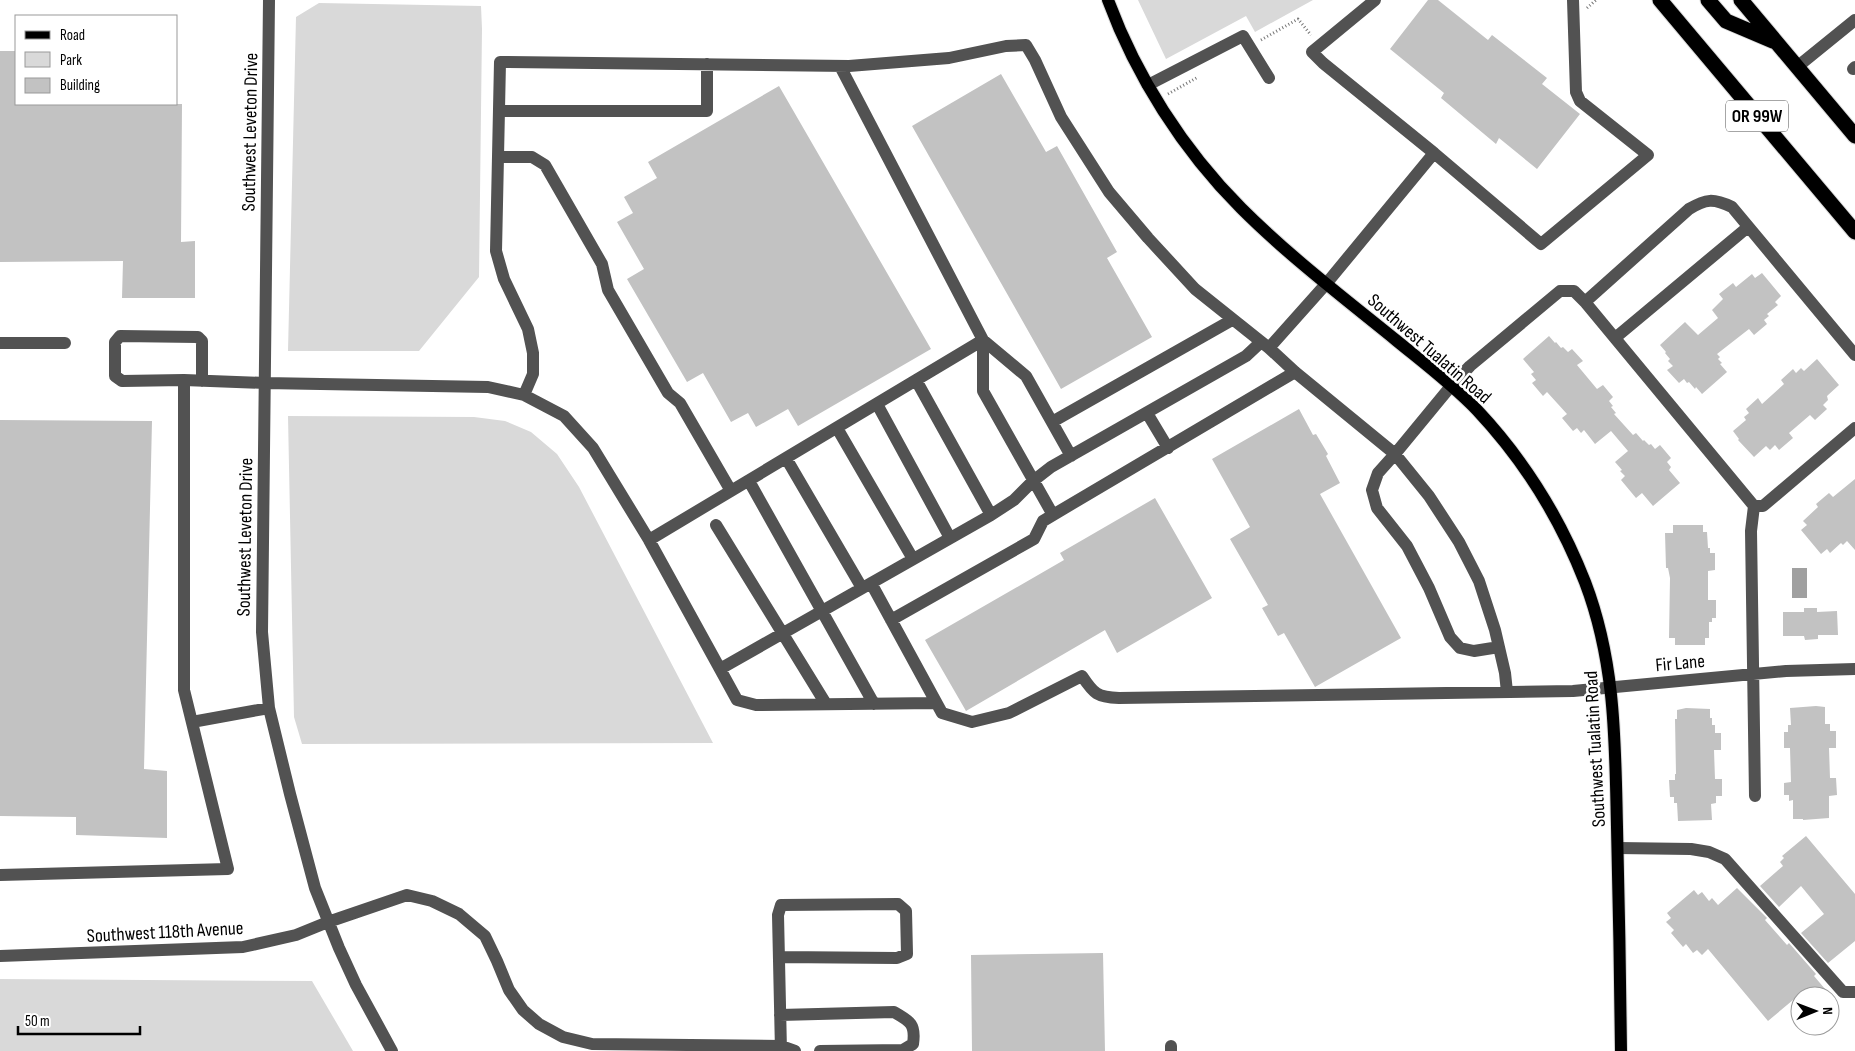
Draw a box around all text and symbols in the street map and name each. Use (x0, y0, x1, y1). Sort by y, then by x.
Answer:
legend (15, 15, 178, 105)
text: Road (60, 26, 85, 45)
text: Park (60, 51, 82, 70)
street label: Southwest Leveton Drive (238, 52, 263, 212)
text: Building (60, 76, 100, 95)
road number: OR 99W (1726, 100, 1788, 132)
street label: Southwest Tualatin Road (1362, 289, 1496, 409)
street label: Southwest Leveton Drive (233, 457, 258, 617)
street label: Fir Lane (1654, 650, 1706, 677)
street label: Southwest Tualatin Road (1580, 670, 1611, 828)
street label: Southwest 118th Avenue (86, 917, 244, 948)
north arrow (1790, 986, 1840, 1036)
scale bar (18, 1004, 140, 1036)
text: N (1819, 1007, 1836, 1015)
text: 50 m (25, 1012, 50, 1031)

